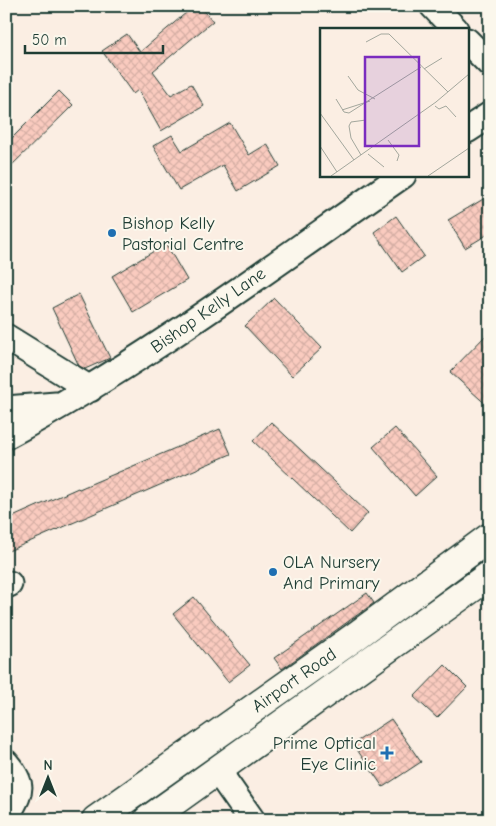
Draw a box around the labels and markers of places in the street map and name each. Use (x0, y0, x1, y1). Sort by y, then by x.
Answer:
place label: Bishop Kelly Pastorial Centre (122, 213, 244, 255)
marker: Bishop Kelly Pastorial Centre (106, 227, 118, 239)
place label: OLA Nursery And Primary (283, 552, 381, 594)
marker: OLA Nursery And Primary (267, 566, 279, 578)
place label: Prime Optical Eye Clinic (273, 733, 376, 775)
marker: Prime Optical Eye Clinic (380, 746, 394, 760)

